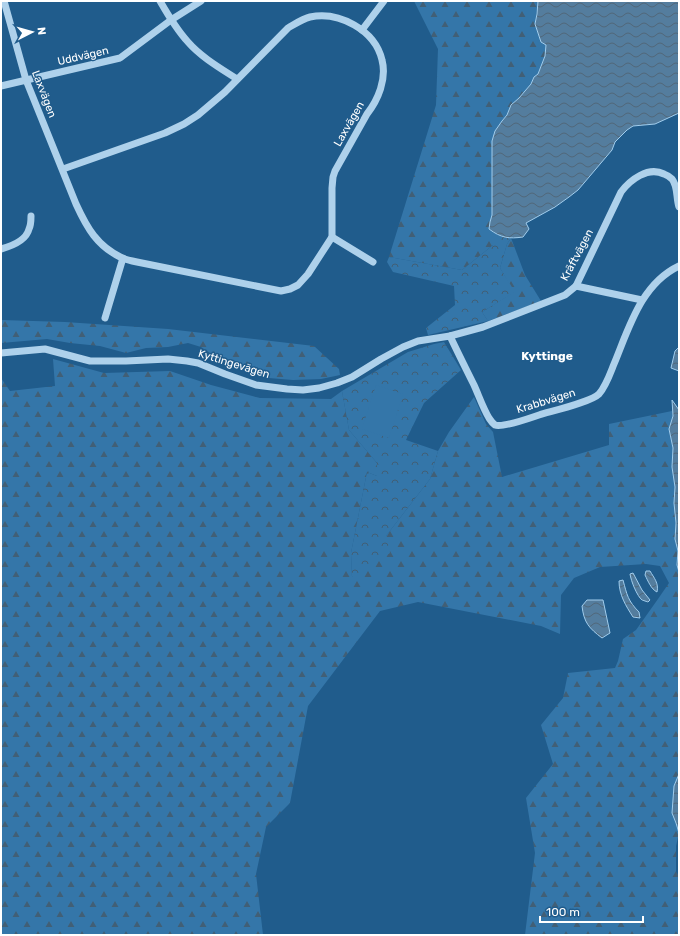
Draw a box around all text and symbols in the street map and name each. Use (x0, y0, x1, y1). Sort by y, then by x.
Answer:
north arrow (12, 12, 52, 52)
text: N (35, 26, 48, 36)
street label: Uddvägen (56, 44, 110, 68)
street label: Laxvägen (29, 69, 59, 119)
street label: Laxvägen (331, 99, 367, 149)
street label: Kräftvägen (558, 227, 596, 283)
street label: Kyttingevägen (197, 347, 271, 381)
district label: Kyttinge (521, 349, 573, 363)
street label: Krabbvägen (515, 386, 577, 416)
scale bar (540, 898, 643, 924)
text: 100 m (546, 905, 580, 919)

